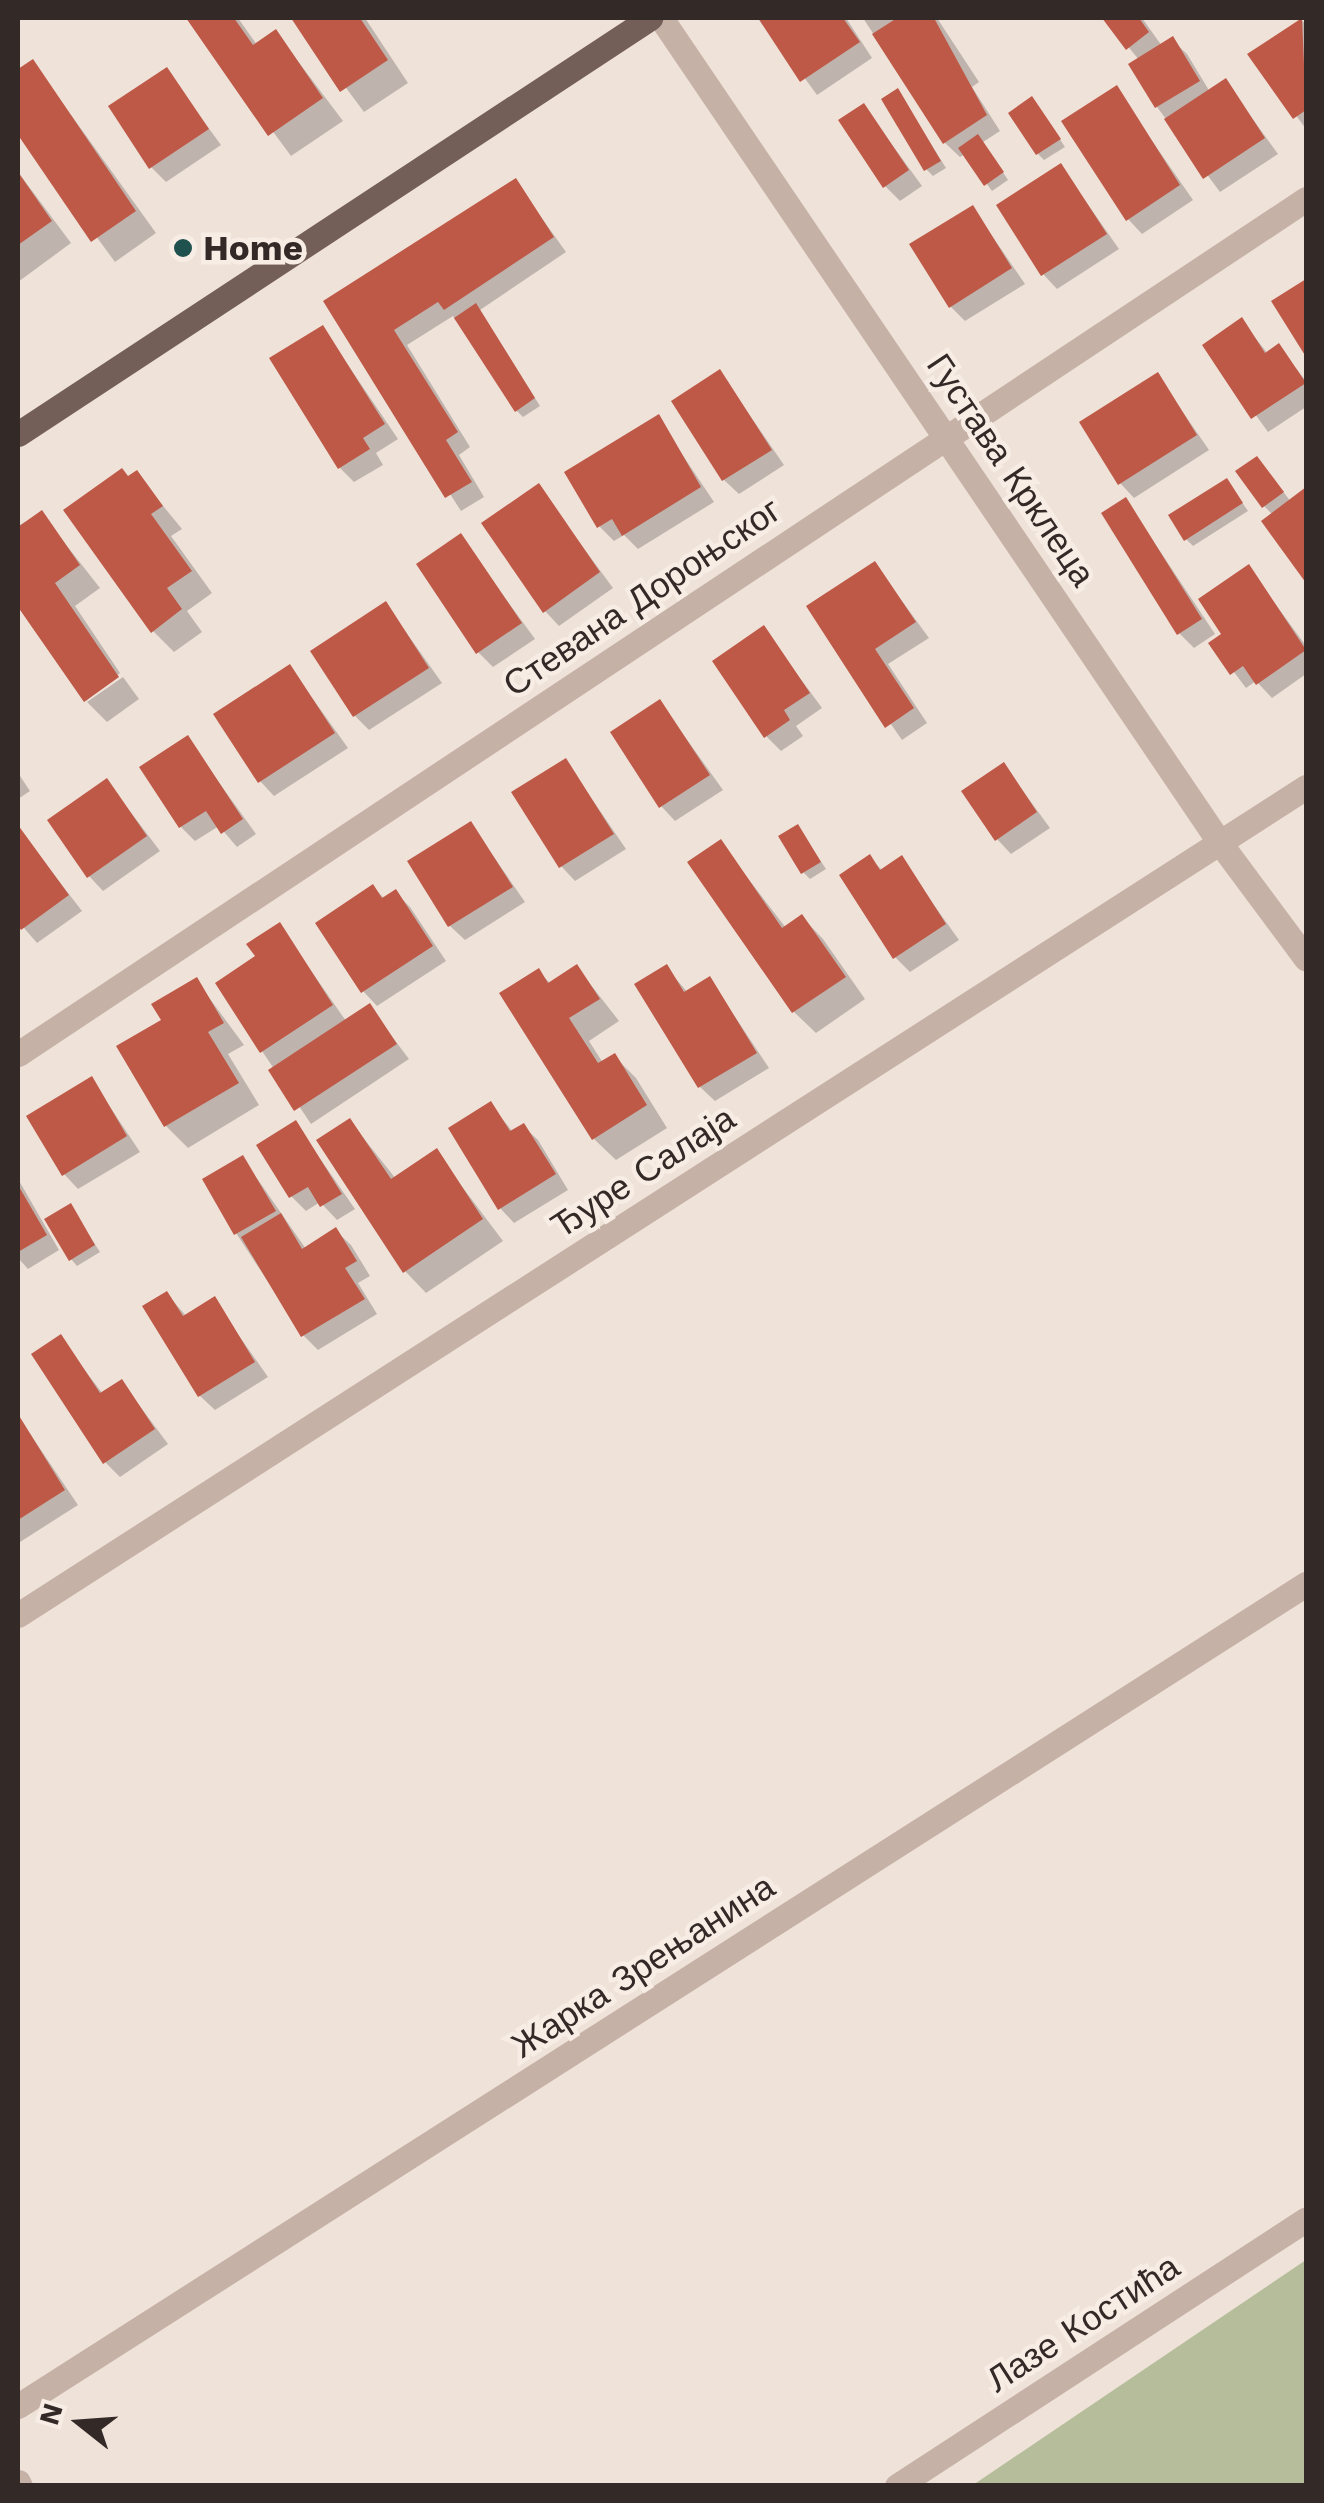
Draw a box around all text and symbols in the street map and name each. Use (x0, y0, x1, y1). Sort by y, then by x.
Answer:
place label: Home (203, 227, 303, 269)
marker: Home (172, 237, 194, 259)
street label: Густава Крклеца (918, 346, 1104, 594)
street label: Стевана Дороњског (495, 489, 789, 705)
street label: Ђуре Салаја (543, 1097, 743, 1247)
street label: Жарка Зрењанина (504, 1865, 782, 2067)
street label: Лазе Костића (979, 2245, 1187, 2401)
north arrow (30, 2373, 130, 2473)
text: N (32, 2399, 70, 2429)

